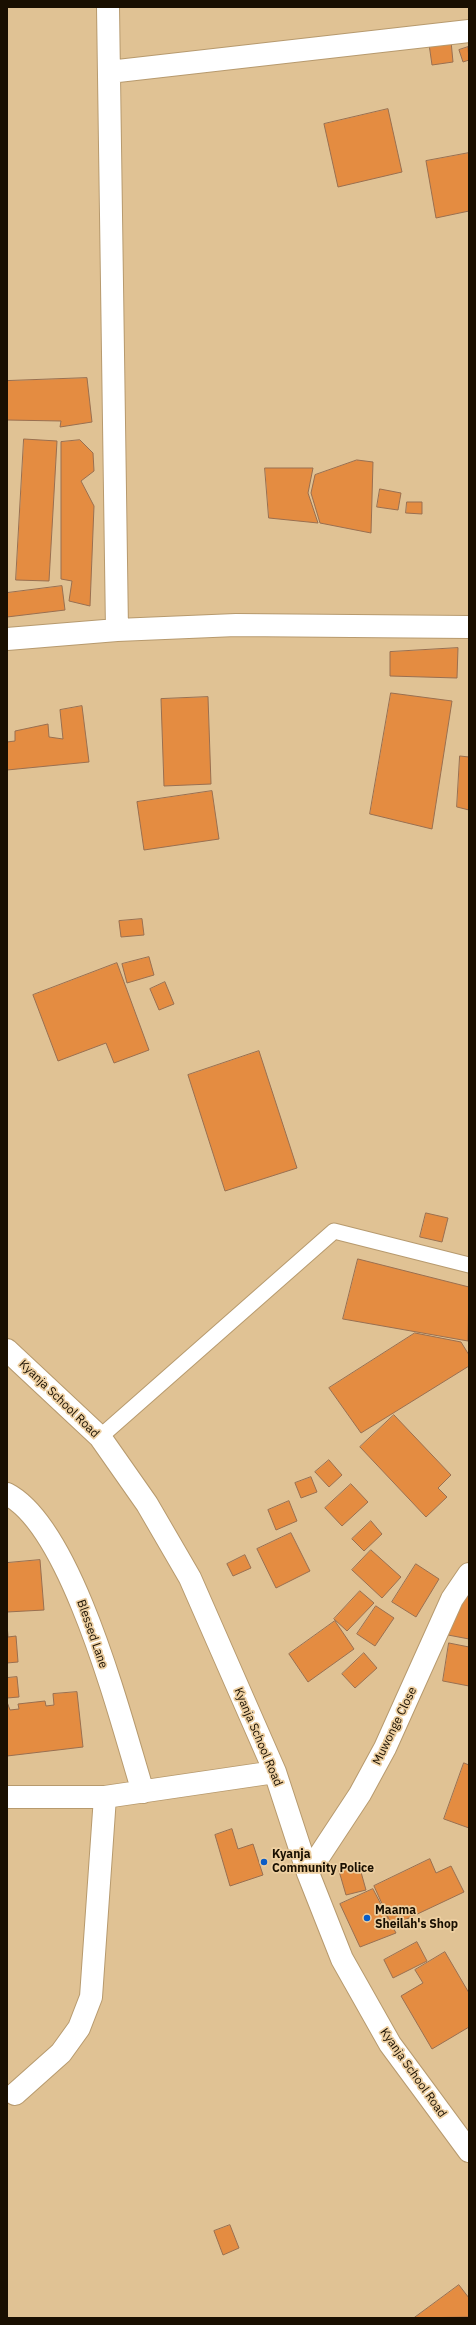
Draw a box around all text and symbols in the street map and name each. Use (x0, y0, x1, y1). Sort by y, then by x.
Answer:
street label: Kyanja School Road (16, 1357, 102, 1441)
street label: Blessed Lane (74, 1598, 110, 1670)
street label: Muwonge Close (370, 1685, 420, 1767)
street label: Kyanja School Road (231, 1686, 285, 1788)
place label: Kyanja Community Police (272, 1848, 374, 1876)
marker: Kyanja Community Police (259, 1857, 269, 1867)
place label: Maama Sheilah's Shop (375, 1904, 458, 1932)
marker: Maama Sheilah's Shop (362, 1913, 372, 1923)
street label: Kyanja School Road (377, 2026, 449, 2120)

